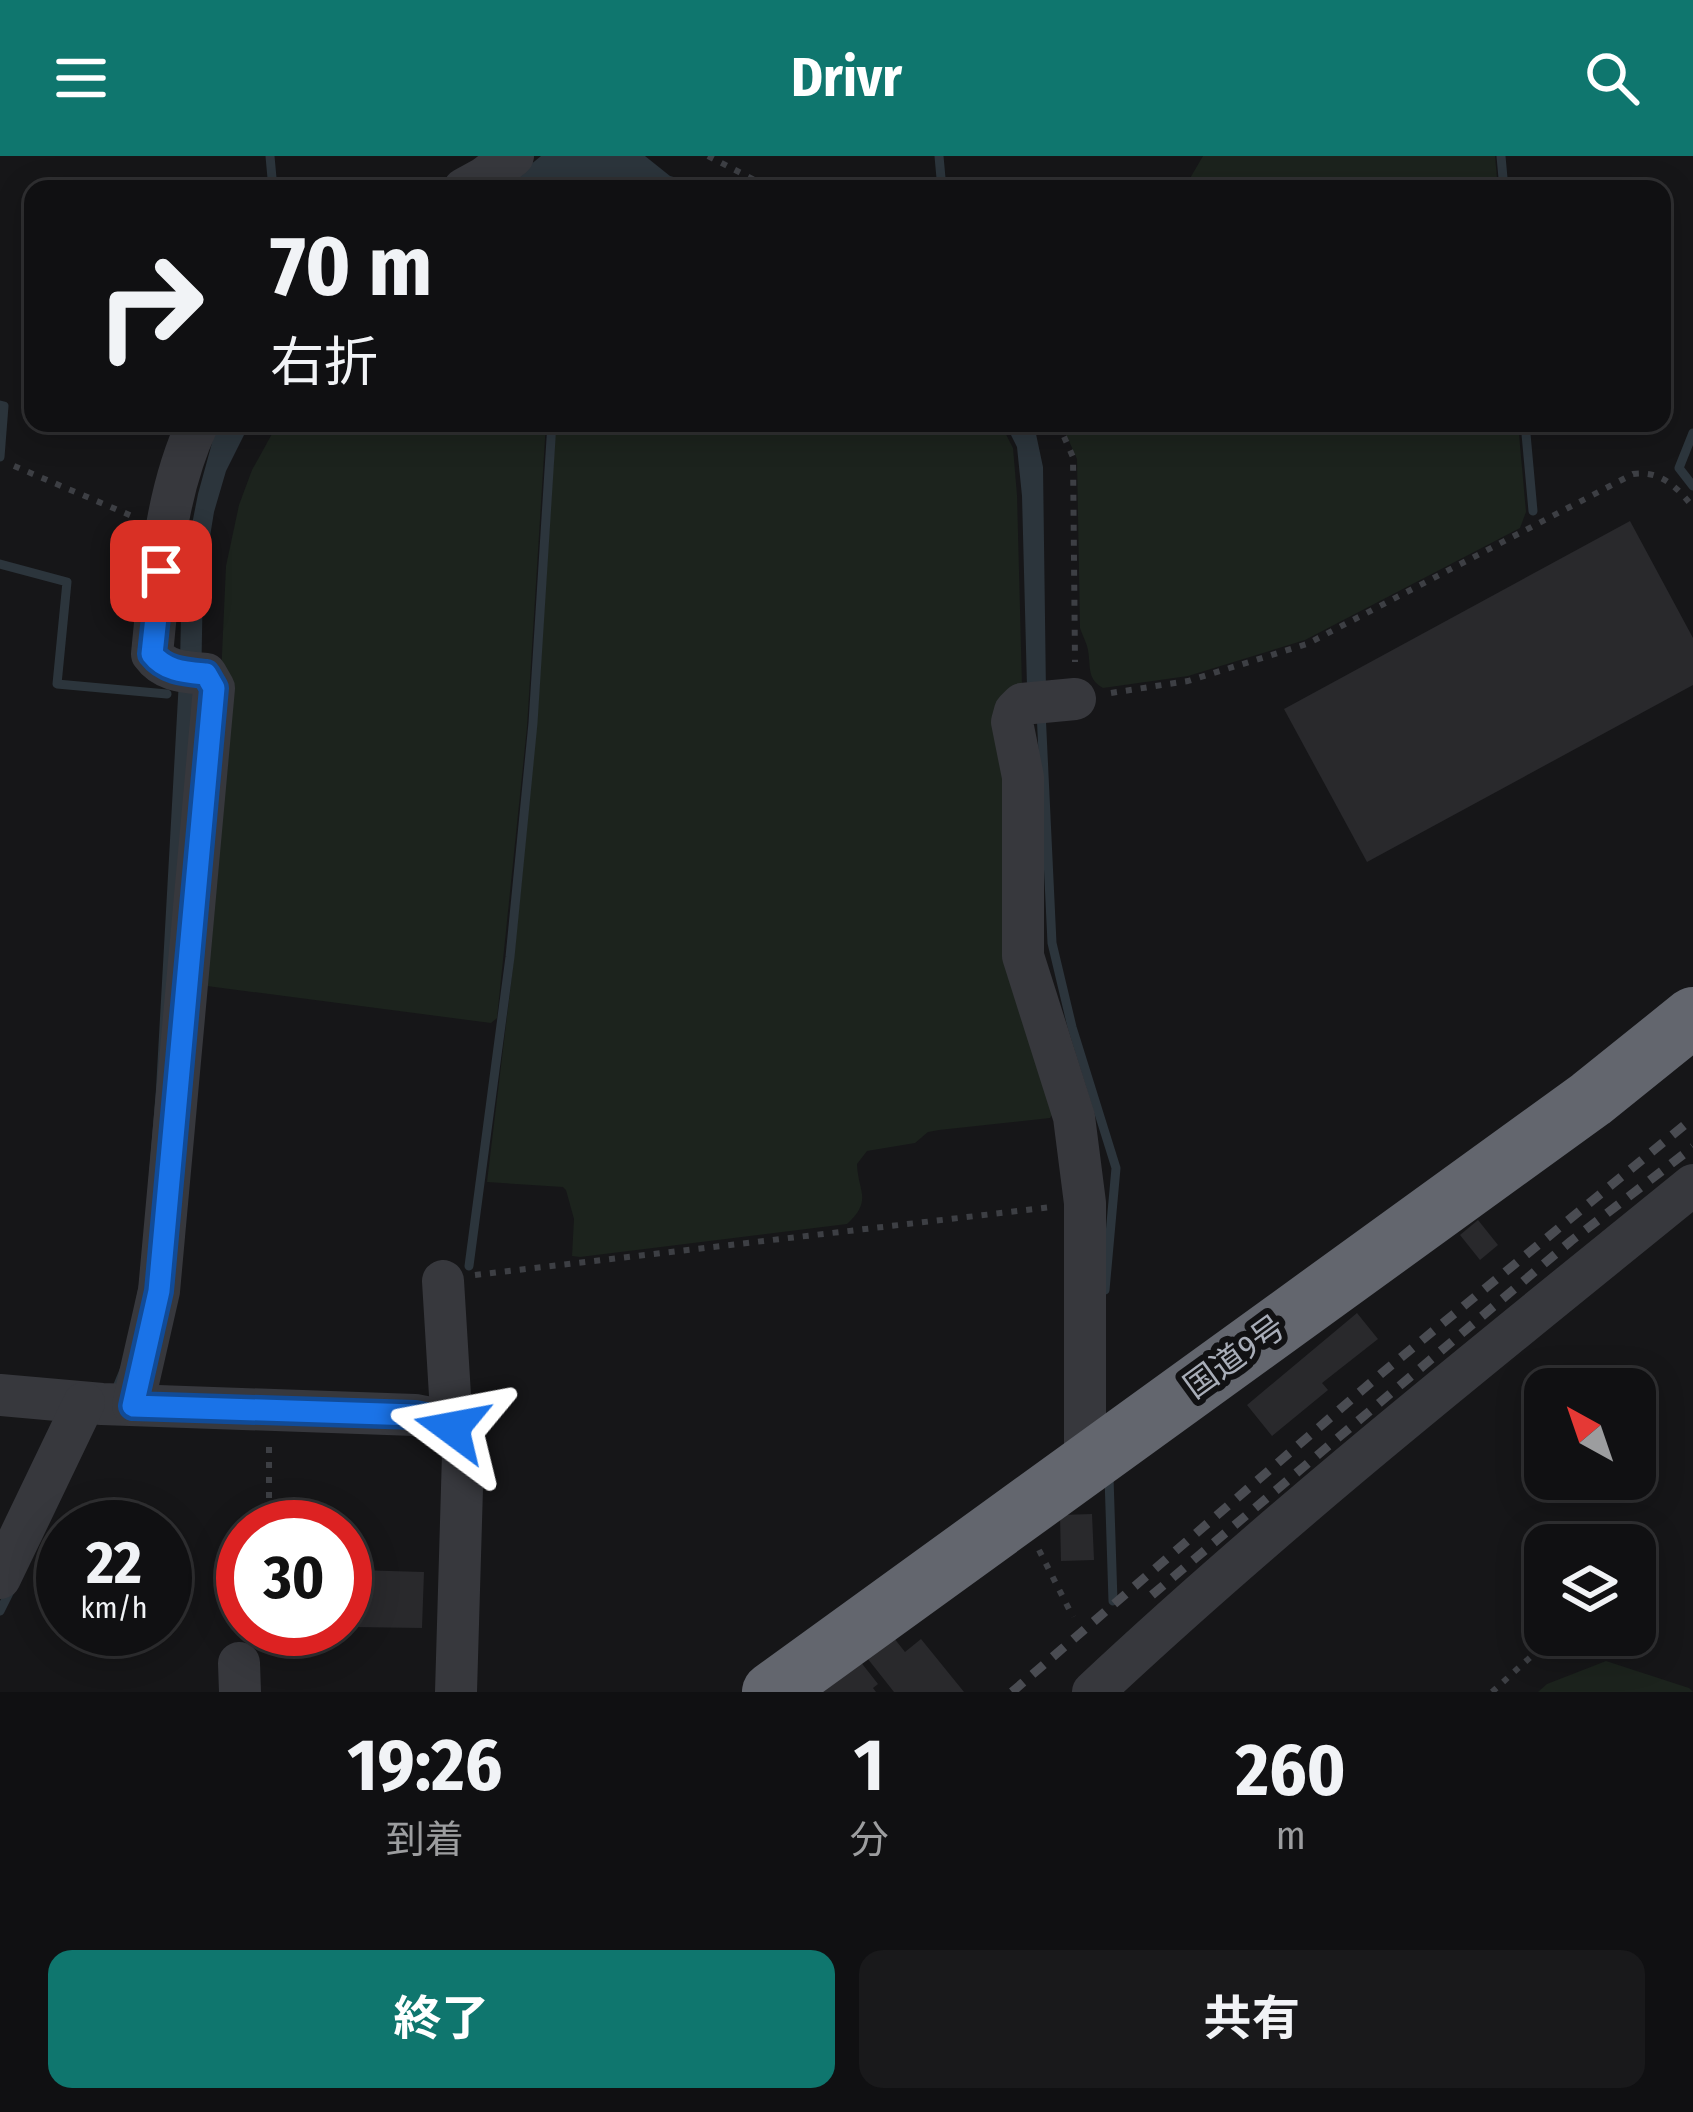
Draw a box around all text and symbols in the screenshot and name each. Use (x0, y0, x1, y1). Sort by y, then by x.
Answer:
icon: menu (48, 45, 114, 111)
icon: search (1579, 45, 1645, 111)
text: Drivr (791, 46, 902, 110)
text: 70 m (270, 216, 432, 317)
icon: right (72, 228, 228, 384)
text: 右折 (270, 331, 378, 395)
pin (110, 520, 212, 622)
icon: arrive (128, 538, 194, 604)
street label: 国道9号 (1176, 1307, 1293, 1407)
position arrow (389, 1365, 515, 1491)
north arrow (1524, 1368, 1656, 1500)
map controls (1524, 1368, 1656, 1656)
speed limit sign: 30 (216, 1500, 372, 1656)
button: layers (1524, 1524, 1656, 1656)
text: 22 (86, 1527, 142, 1599)
text: km/h (81, 1590, 147, 1626)
text: 19:26 (347, 1723, 502, 1809)
text: 1 (854, 1723, 884, 1809)
text: 260 (1236, 1728, 1346, 1814)
text: m (1276, 1813, 1306, 1859)
text: 到着 (386, 1817, 464, 1863)
text: 分 (849, 1817, 888, 1863)
button: 終了 (48, 1950, 835, 2088)
button: 共有 (859, 1950, 1645, 2088)

